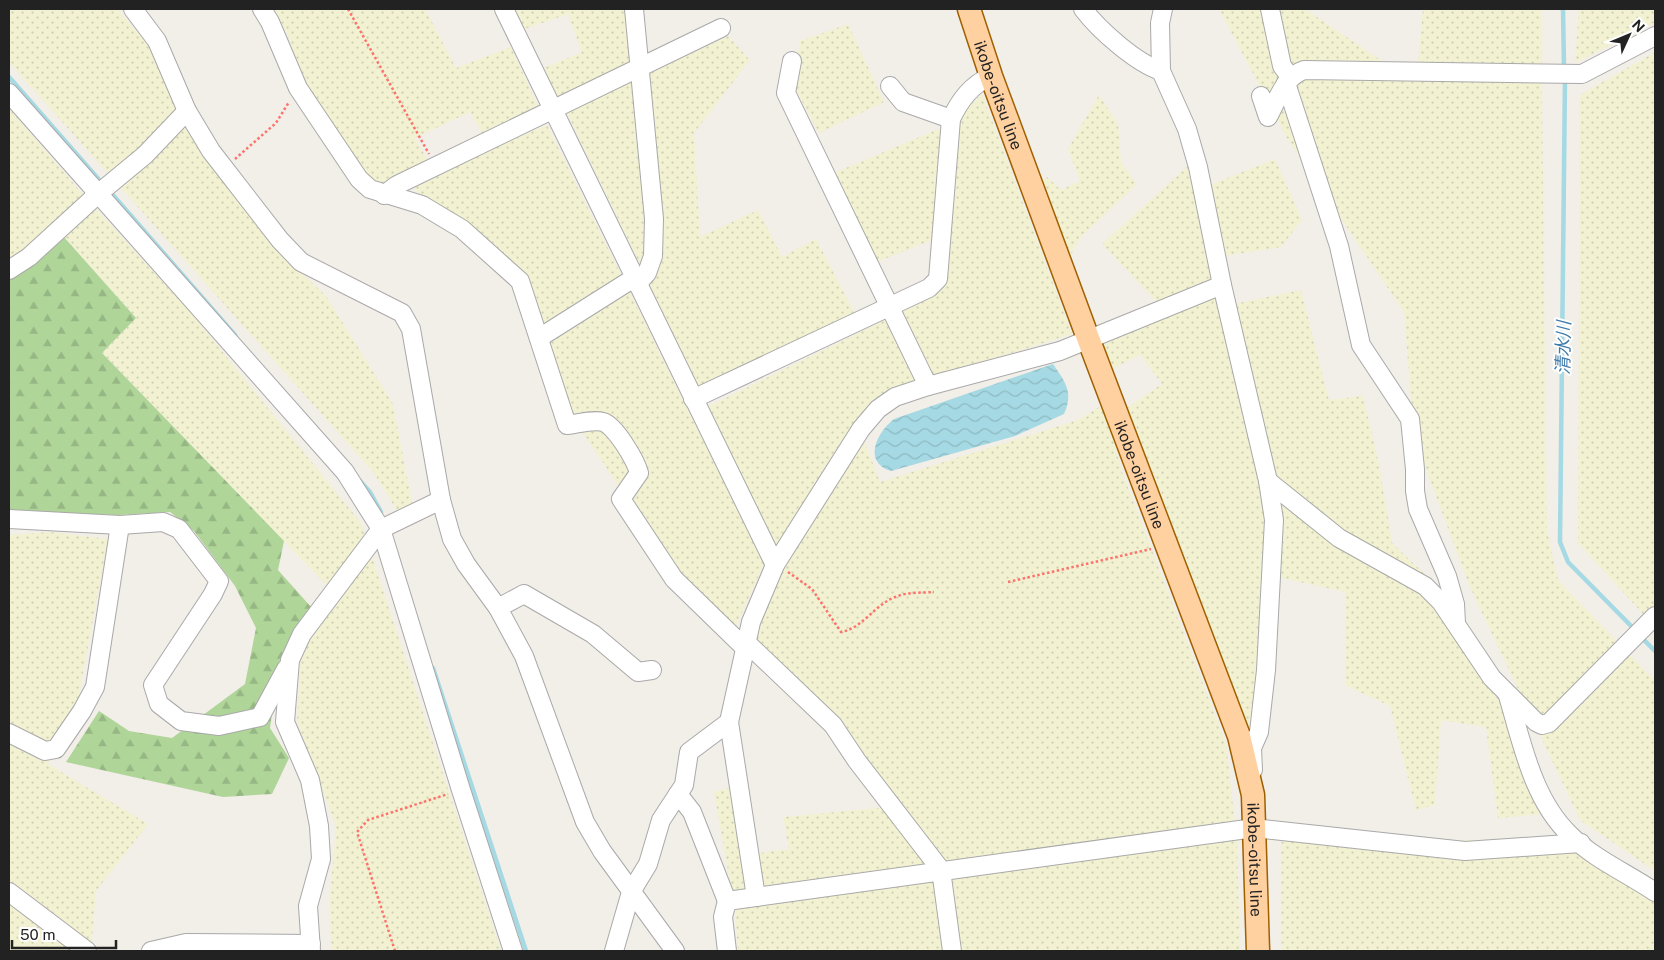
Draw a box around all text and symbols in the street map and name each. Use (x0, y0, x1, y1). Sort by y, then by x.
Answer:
north arrow (1604, 10, 1654, 60)
text: N (1629, 16, 1648, 35)
street label: ikobe-oitsu line (971, 38, 1027, 152)
water label: 清水川 (1552, 319, 1574, 375)
street label: ikobe-oitsu line (1111, 418, 1169, 531)
street label: ikobe-oitsu line (1244, 802, 1266, 917)
scale bar (12, 918, 116, 950)
text: 50 m (20, 926, 55, 943)

